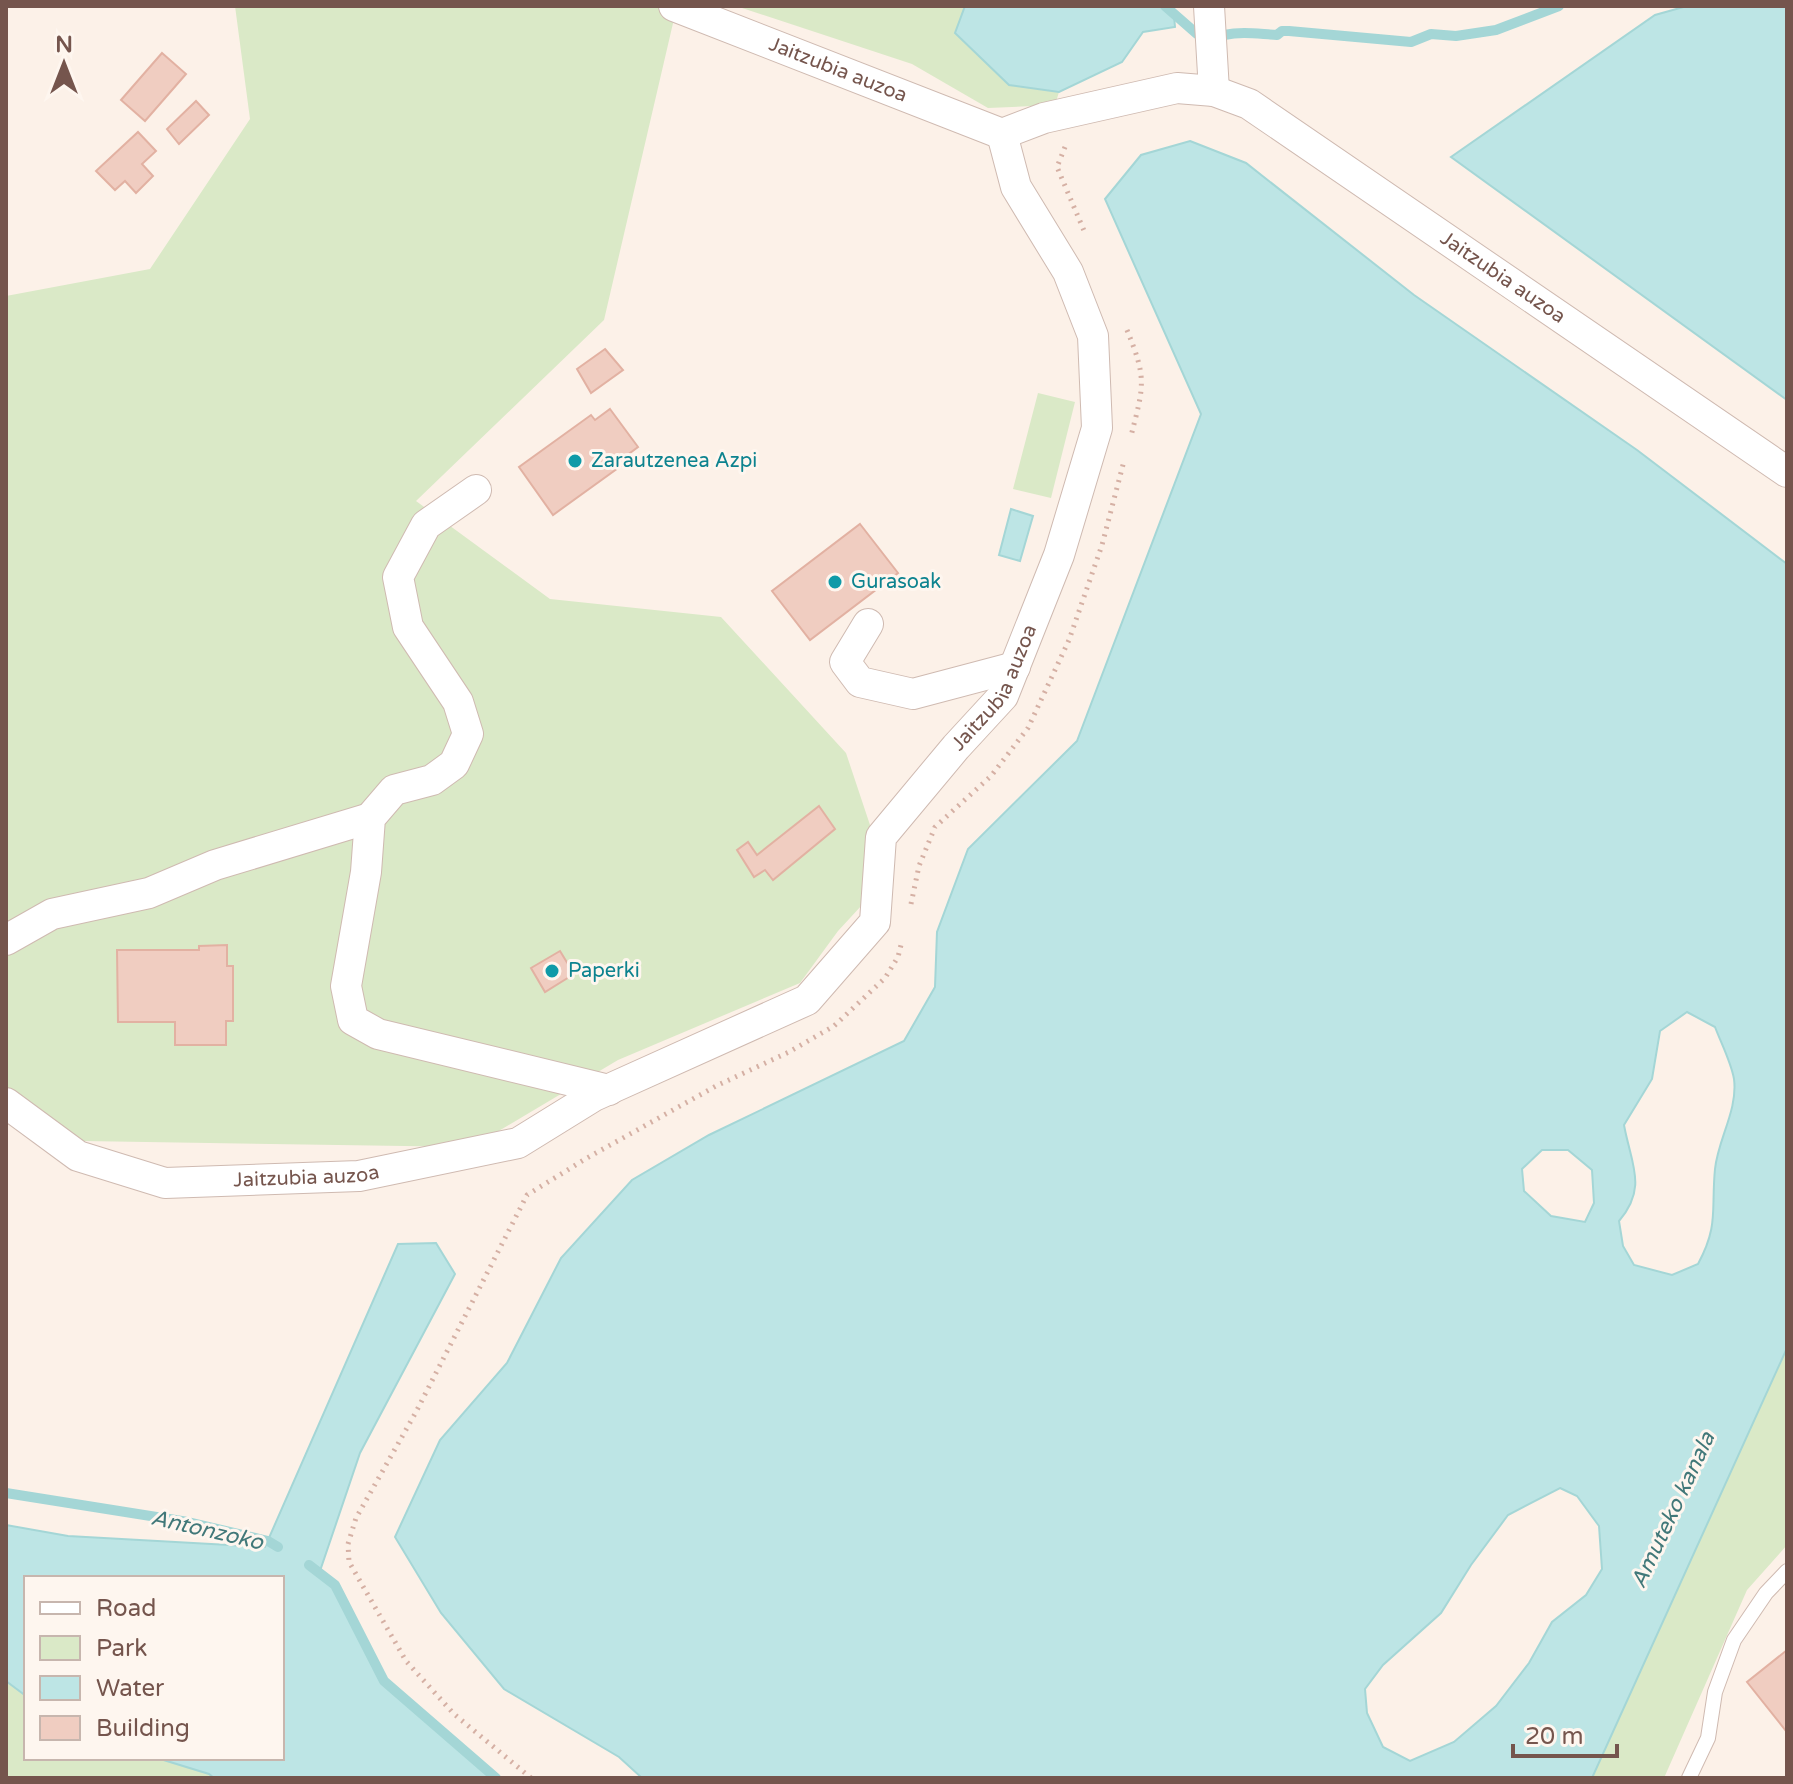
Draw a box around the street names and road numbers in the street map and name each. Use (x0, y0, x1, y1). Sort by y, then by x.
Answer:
street label: Jaitzubia auzoa (766, 32, 910, 108)
street label: Jaitzubia auzoa (1436, 226, 1570, 329)
street label: Jaitzubia auzoa (947, 621, 1042, 756)
street label: Jaitzubia auzoa (233, 1160, 381, 1193)

